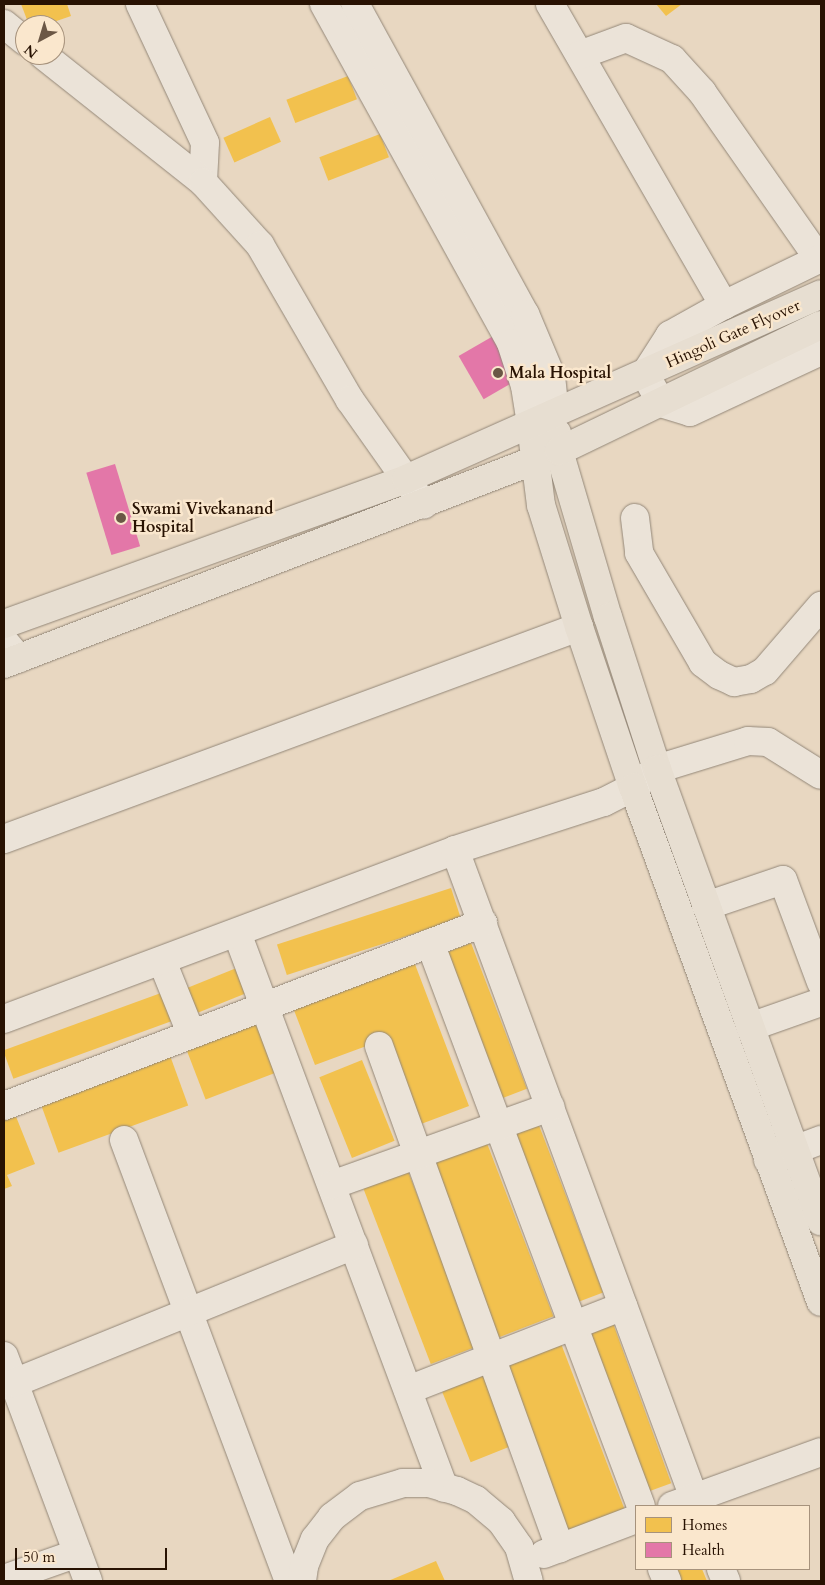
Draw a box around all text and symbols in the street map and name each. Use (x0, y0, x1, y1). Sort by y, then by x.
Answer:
north arrow (15, 15, 65, 65)
text: N (20, 40, 42, 62)
street label: Hingoli Gate Flyover (663, 296, 803, 372)
place label: Mala Hospital (509, 363, 611, 383)
marker: Mala Hospital (491, 366, 505, 380)
place label: Swami Vivekanand Hospital (132, 499, 273, 537)
marker: Swami Vivekanand Hospital (114, 511, 128, 525)
legend (635, 1505, 810, 1570)
text: Homes (682, 1515, 727, 1535)
scale bar (18, 1538, 170, 1570)
text: Health (682, 1540, 725, 1560)
text: 50 m (23, 1547, 55, 1567)

